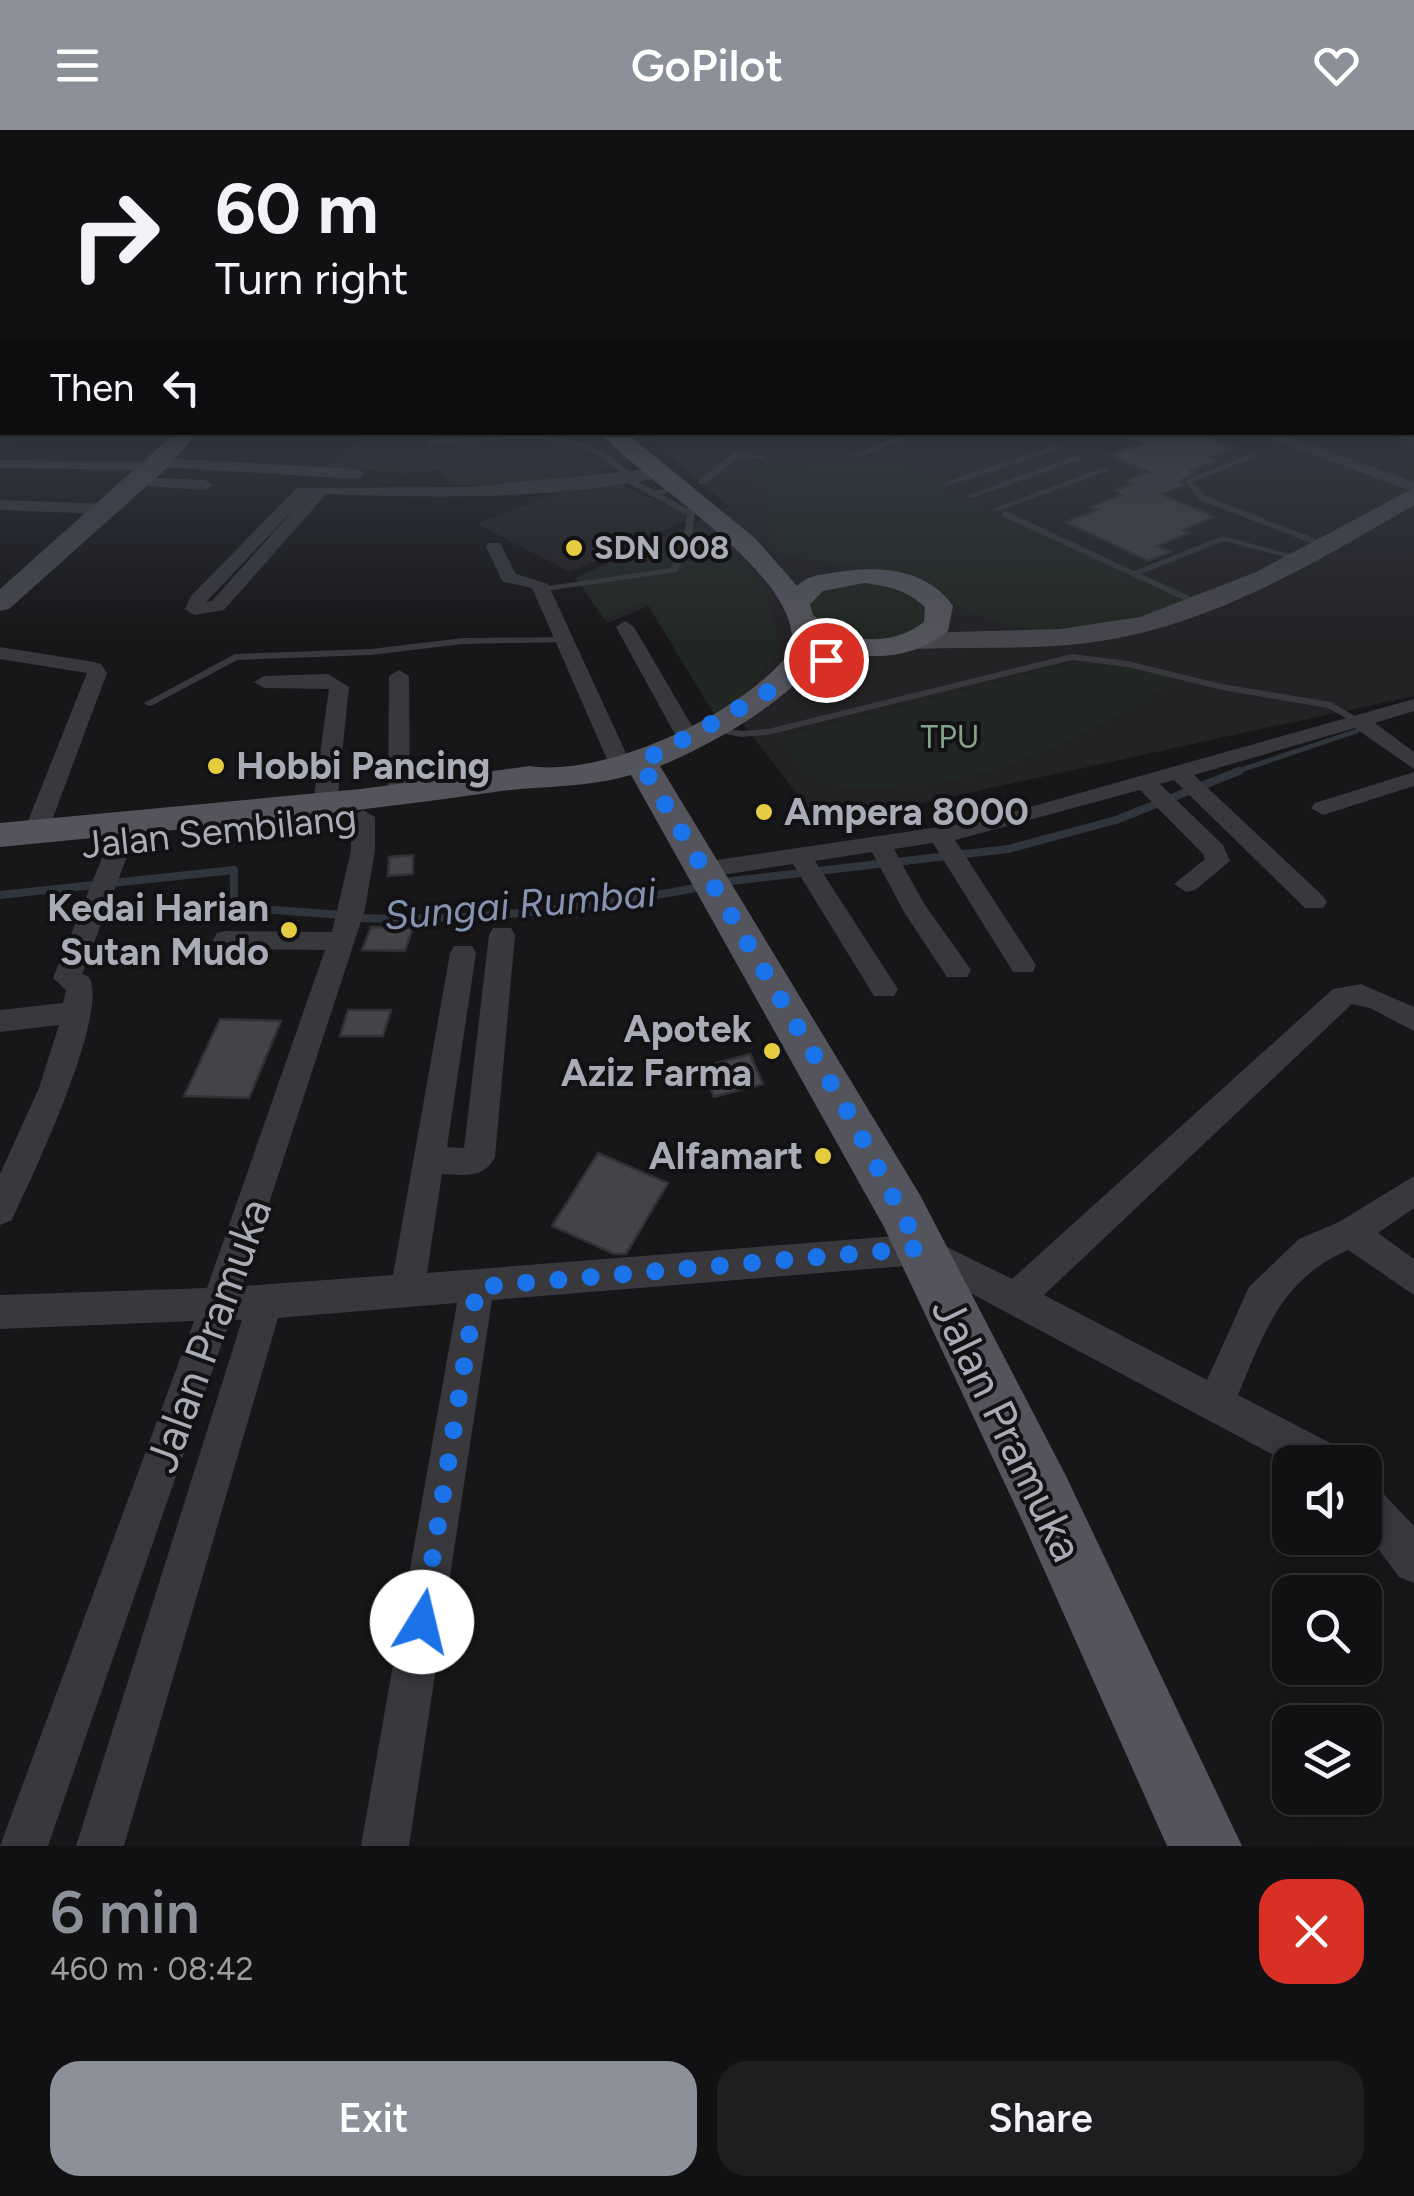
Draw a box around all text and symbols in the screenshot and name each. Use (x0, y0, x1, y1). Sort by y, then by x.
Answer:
icon: menu (50, 38, 105, 93)
text: GoPilot (631, 38, 783, 92)
icon: heart (1309, 38, 1364, 93)
text: 60 m (215, 166, 379, 251)
icon: right (50, 170, 180, 300)
text: Turn right (215, 251, 408, 305)
icon: left (154, 360, 209, 415)
text: Then (50, 365, 134, 411)
place label: SDN 008 (594, 529, 729, 567)
marker: SDN 008 (563, 537, 585, 559)
pin (784, 618, 869, 703)
icon: arrive (799, 633, 854, 688)
park label: TPU (921, 718, 979, 756)
place label: Hobbi Pancing (236, 743, 490, 789)
marker: Hobbi Pancing (205, 755, 227, 777)
place label: Ampera 8000 (784, 789, 1029, 835)
street label: Jalan Sembilang (79, 794, 359, 868)
marker: Ampera 8000 (753, 801, 775, 823)
water label: Sungai Rumbai (382, 868, 659, 940)
place label: Kedai Harian Sutan Mudo (47, 885, 269, 975)
marker: Kedai Harian Sutan Mudo (278, 919, 300, 941)
place label: Apotek Aziz Farma (561, 1006, 753, 1096)
marker: Apotek Aziz Farma (761, 1040, 783, 1062)
place label: Alfamart (649, 1133, 803, 1179)
marker: Alfamart (812, 1145, 834, 1167)
street label: Jalan Pramuka (134, 1191, 282, 1479)
street label: Jalan Pramuka (921, 1288, 1095, 1570)
map controls (1272, 1445, 1382, 1815)
button: sound (1272, 1445, 1382, 1555)
position arrow (370, 1570, 474, 1674)
button: search (1272, 1575, 1382, 1685)
button: layers (1272, 1705, 1382, 1815)
text: 6 min (50, 1876, 200, 1948)
button: close (1259, 1879, 1364, 1984)
text: 460 m · 08:42 (50, 1950, 254, 1988)
button: Exit (50, 2061, 697, 2176)
button: Share (717, 2061, 1364, 2176)

